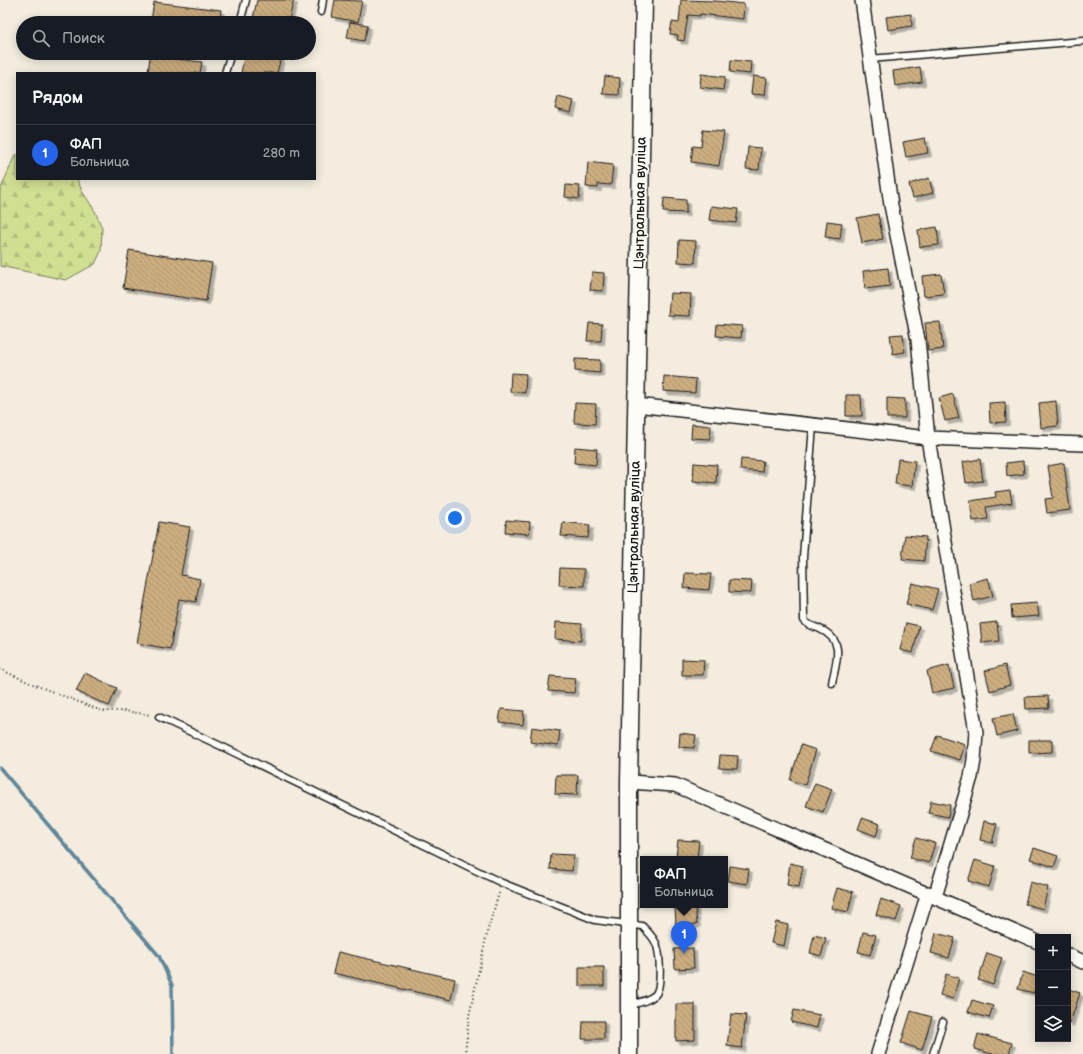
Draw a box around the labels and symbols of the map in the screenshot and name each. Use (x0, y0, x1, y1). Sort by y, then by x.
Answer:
street label: Цэнтральная вуліца (630, 136, 650, 270)
street label: Цэнтральная вуліца (624, 460, 644, 594)
your location (445, 508, 465, 528)
pin: 1 (671, 921, 697, 954)

